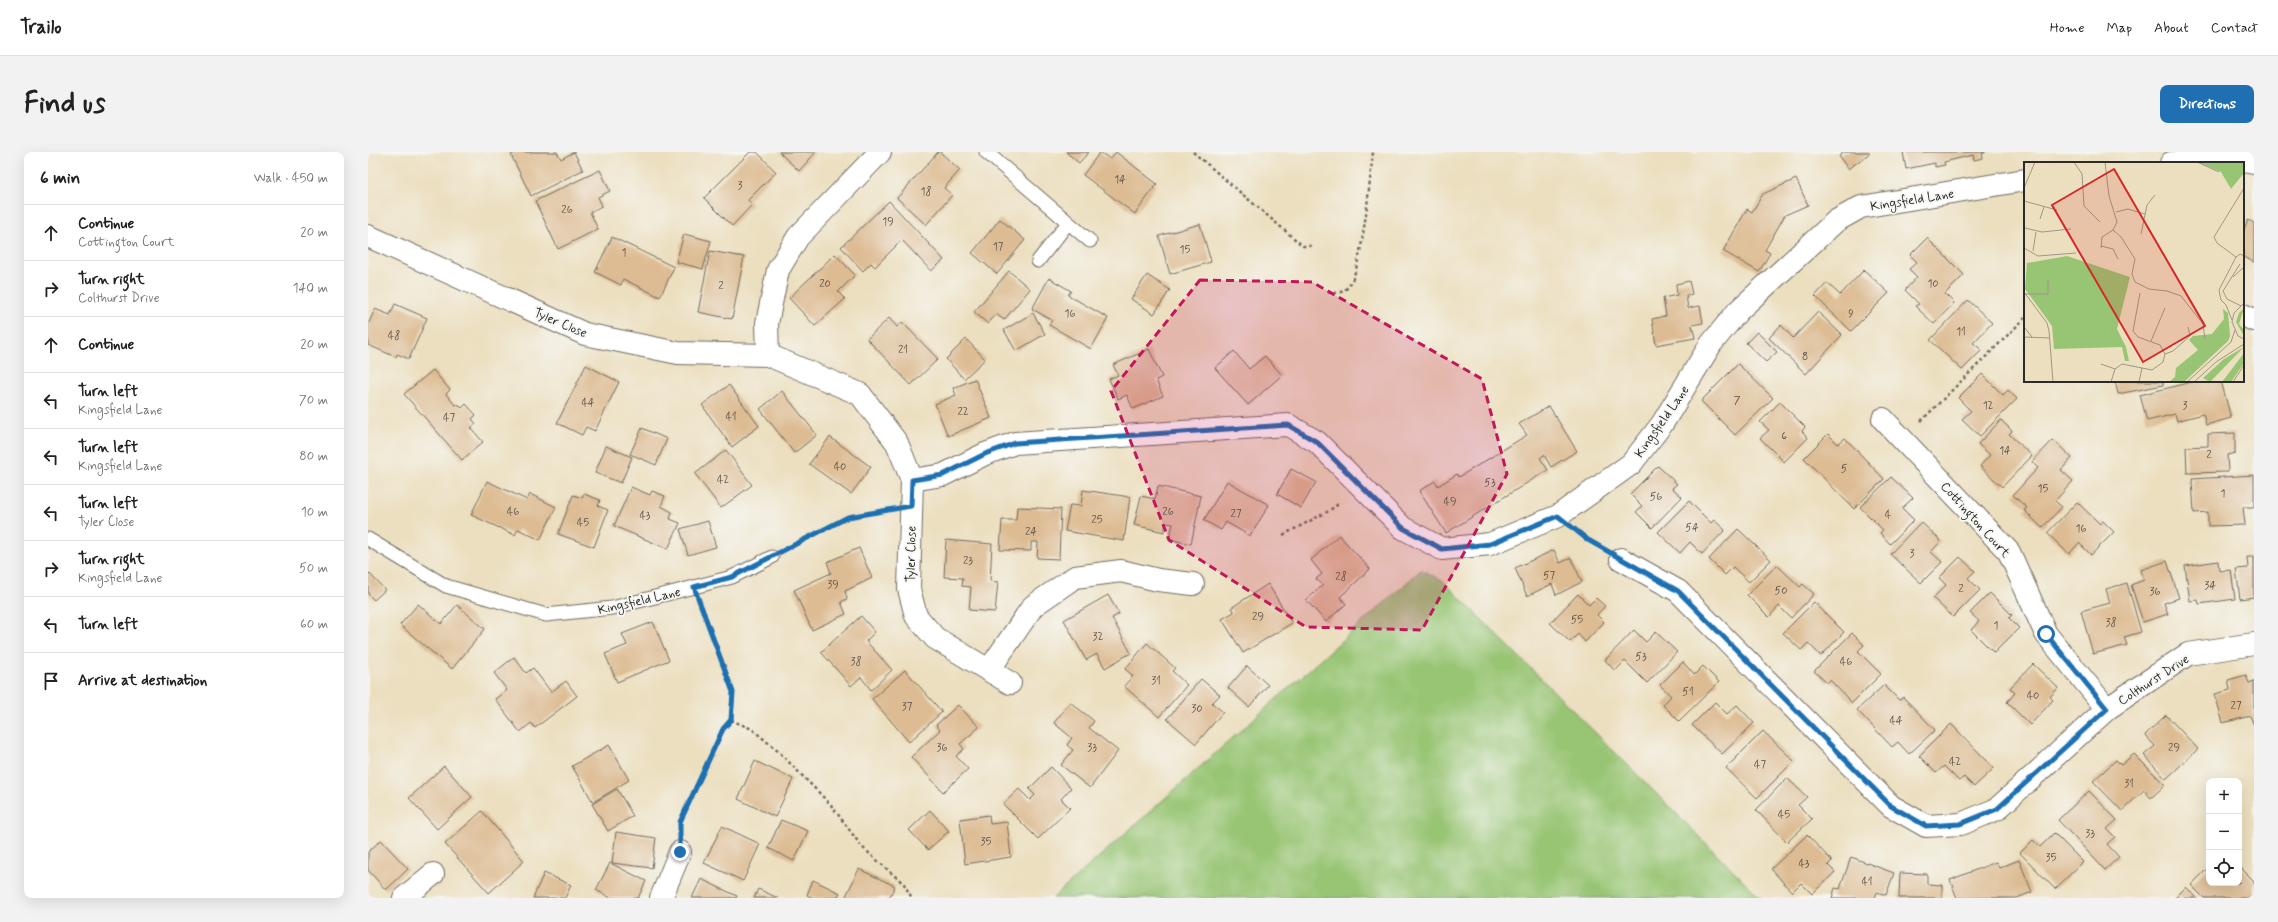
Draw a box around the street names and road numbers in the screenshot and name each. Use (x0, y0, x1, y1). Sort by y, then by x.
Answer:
street label: Kingsfield Lane (1869, 185, 1956, 216)
street label: Tyler Close (531, 305, 590, 342)
street label: Kingsfield Lane (1631, 382, 1694, 462)
street label: Cottington Court (1935, 478, 2014, 563)
street label: Tyler Close (903, 526, 920, 582)
street label: Kingsfield Lane (596, 584, 683, 620)
street label: Colthurst Drive (2115, 651, 2193, 710)

